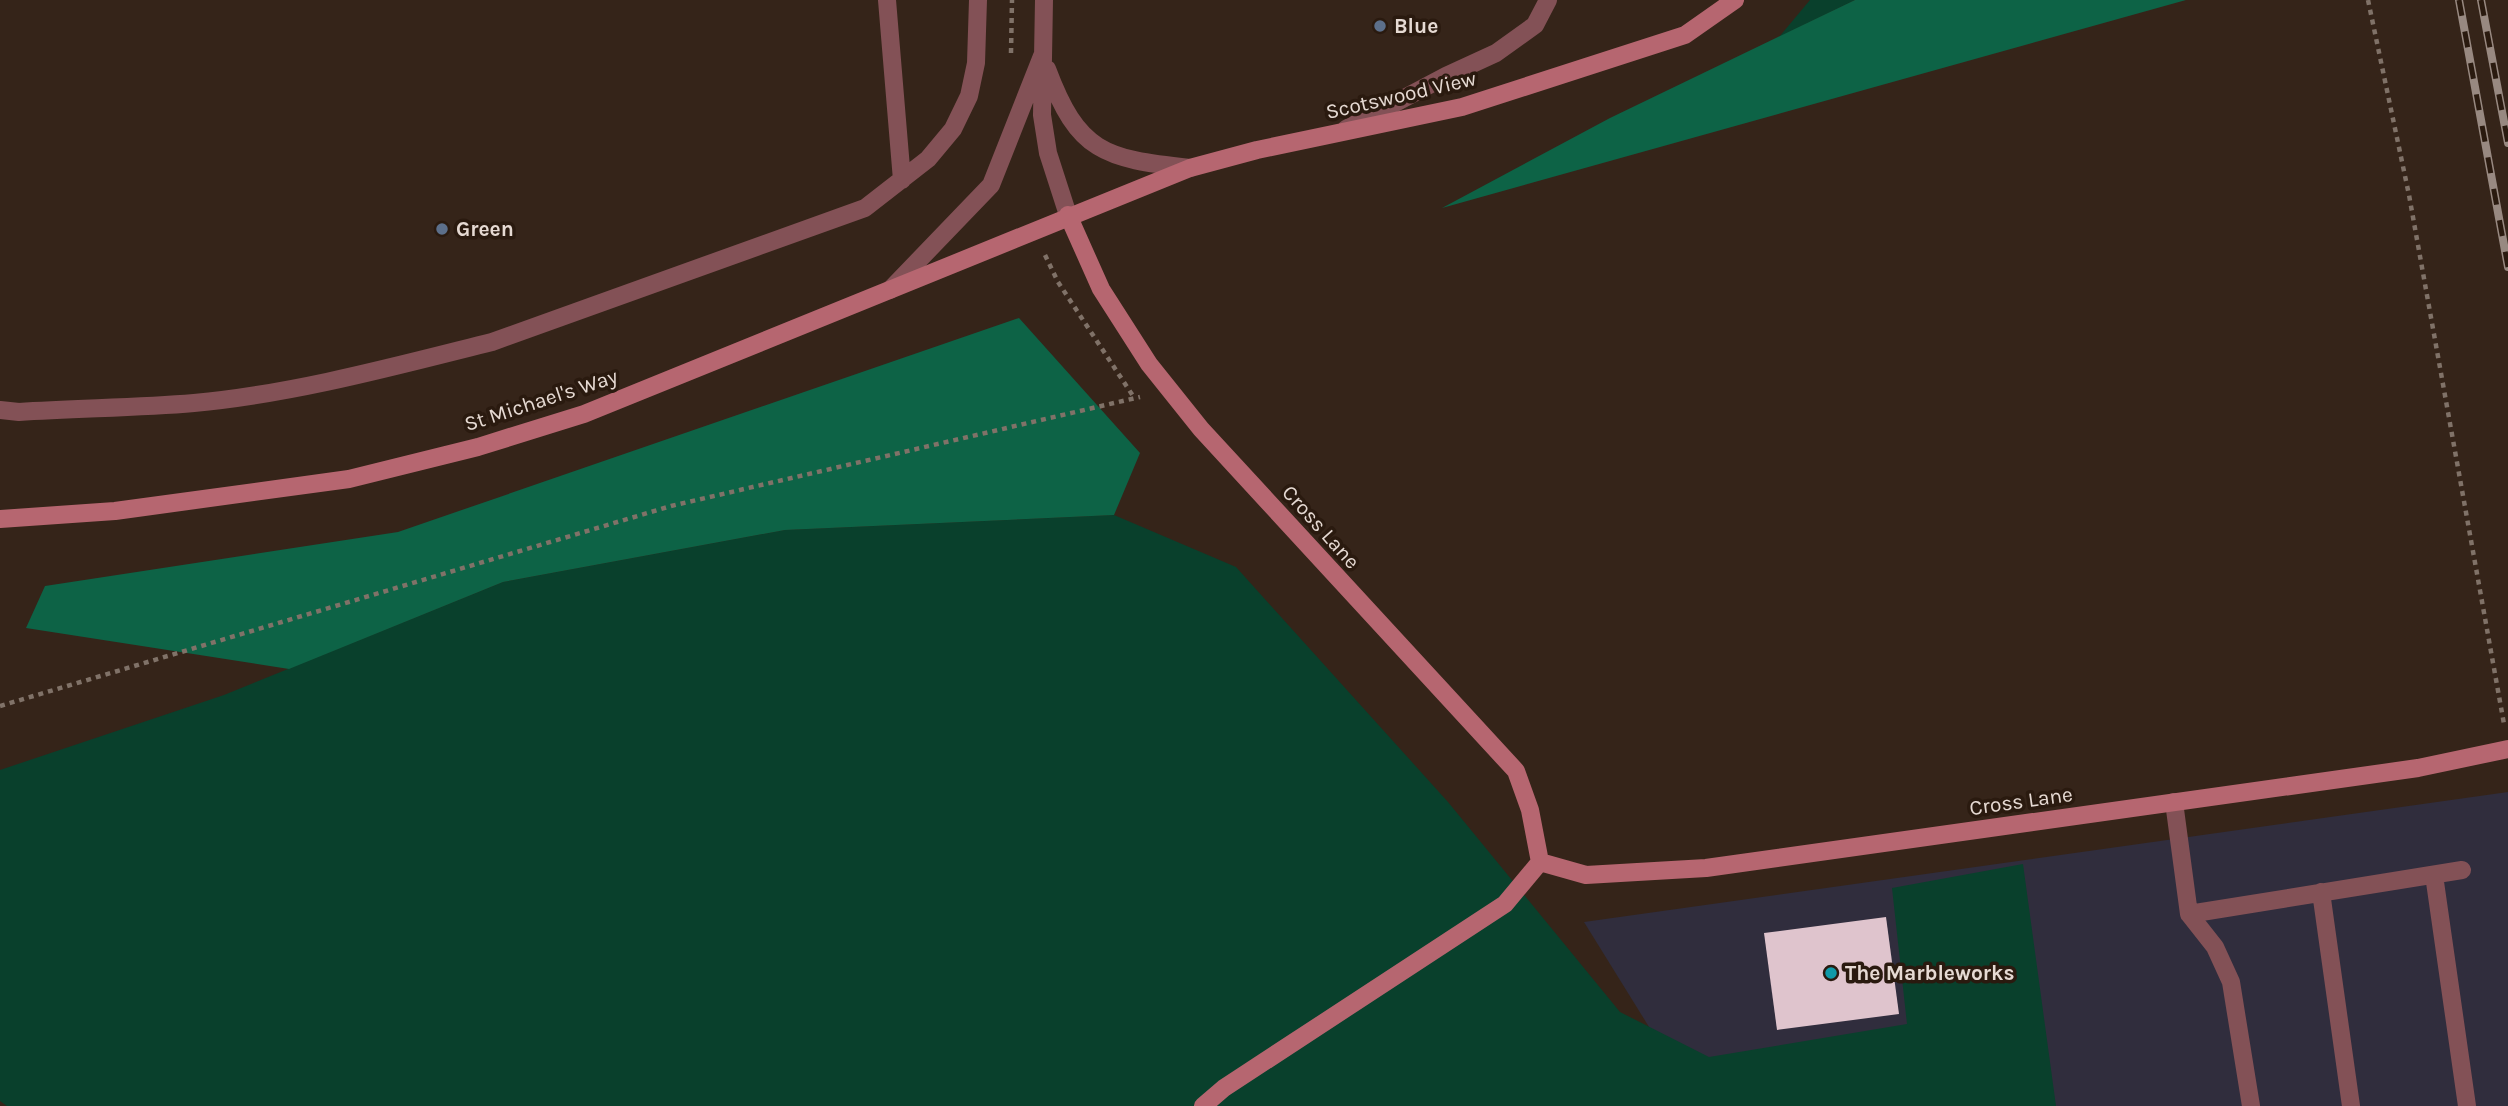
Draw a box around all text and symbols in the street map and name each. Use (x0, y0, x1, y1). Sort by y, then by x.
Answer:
place label: Blue (1394, 14, 1438, 38)
marker: Blue (1372, 18, 1388, 34)
street label: Scotswood View (1323, 66, 1479, 124)
place label: Green (456, 217, 514, 241)
marker: Green (434, 221, 450, 237)
street label: St Michael's Way (461, 364, 621, 436)
street label: Cross Lane (1277, 480, 1365, 574)
street label: Cross Lane (1968, 782, 2074, 820)
place label: The Marbleworks (1845, 961, 2015, 985)
marker: The Marbleworks (1823, 965, 1839, 981)

